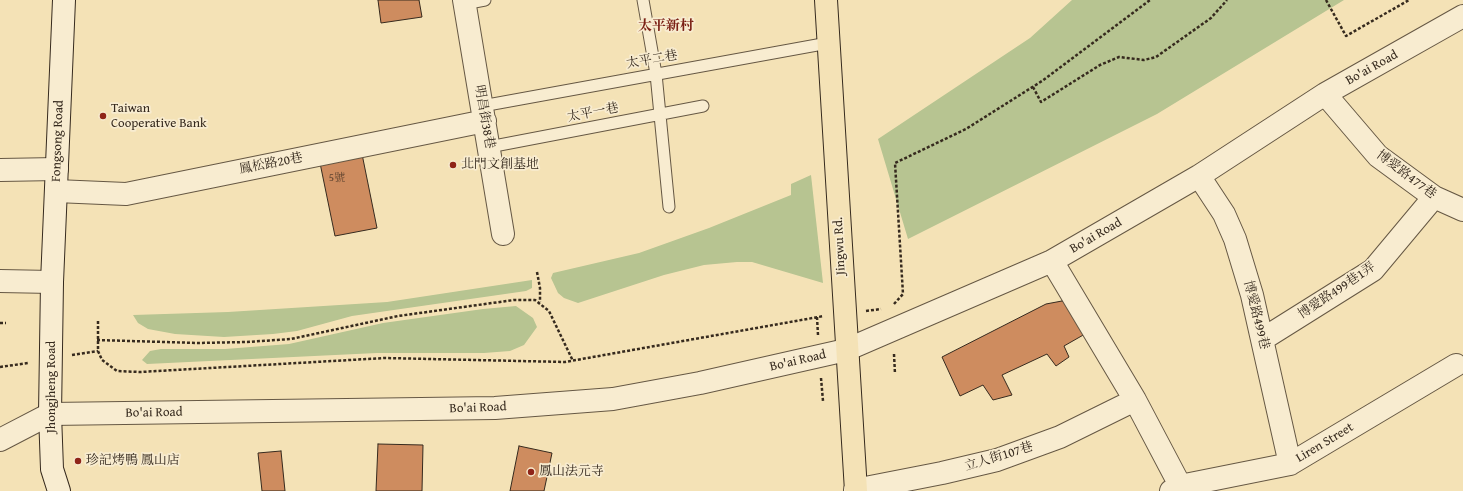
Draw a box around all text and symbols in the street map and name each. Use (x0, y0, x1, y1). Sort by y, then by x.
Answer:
district label: 太平新村 (638, 18, 694, 34)
street label: Bo'ai Road (1343, 47, 1401, 89)
street label: 太平二巷 (625, 48, 679, 72)
street label: 明昌街38巷 (471, 84, 497, 150)
street label: Fongsong Road (49, 100, 67, 182)
street label: 太平一巷 (566, 100, 620, 126)
place label: Taiwan Cooperative Bank (111, 101, 207, 132)
marker: Taiwan Cooperative Bank (98, 111, 108, 121)
street label: 博愛路477巷 (1373, 147, 1439, 203)
street label: 鳳松路20巷 (238, 150, 304, 178)
place label: 北門文創基地 (461, 157, 539, 173)
marker: 北門文創基地 (448, 160, 458, 170)
house number: 5號 (329, 171, 345, 185)
street label: Bo'ai Road (1067, 215, 1125, 257)
street label: Jingwu Rd. (831, 217, 849, 275)
street label: 博愛路499巷1弄 (1295, 259, 1379, 323)
street label: 博愛路499巷 (1240, 279, 1272, 351)
street label: Jhongjheng Road (44, 341, 60, 433)
street label: Bo'ai Road (768, 347, 828, 375)
street label: Bo'ai Road (449, 399, 507, 417)
street label: Bo'ai Road (125, 405, 183, 421)
street label: Liren Street (1293, 420, 1357, 466)
street label: 立人街107巷 (963, 439, 1035, 475)
place label: 珍記烤鴨 鳳山店 (86, 453, 180, 469)
marker: 珍記烤鴨 鳳山店 (73, 456, 83, 466)
place label: 鳳山法元寺 (539, 464, 604, 480)
marker: 鳳山法元寺 (526, 467, 536, 477)

